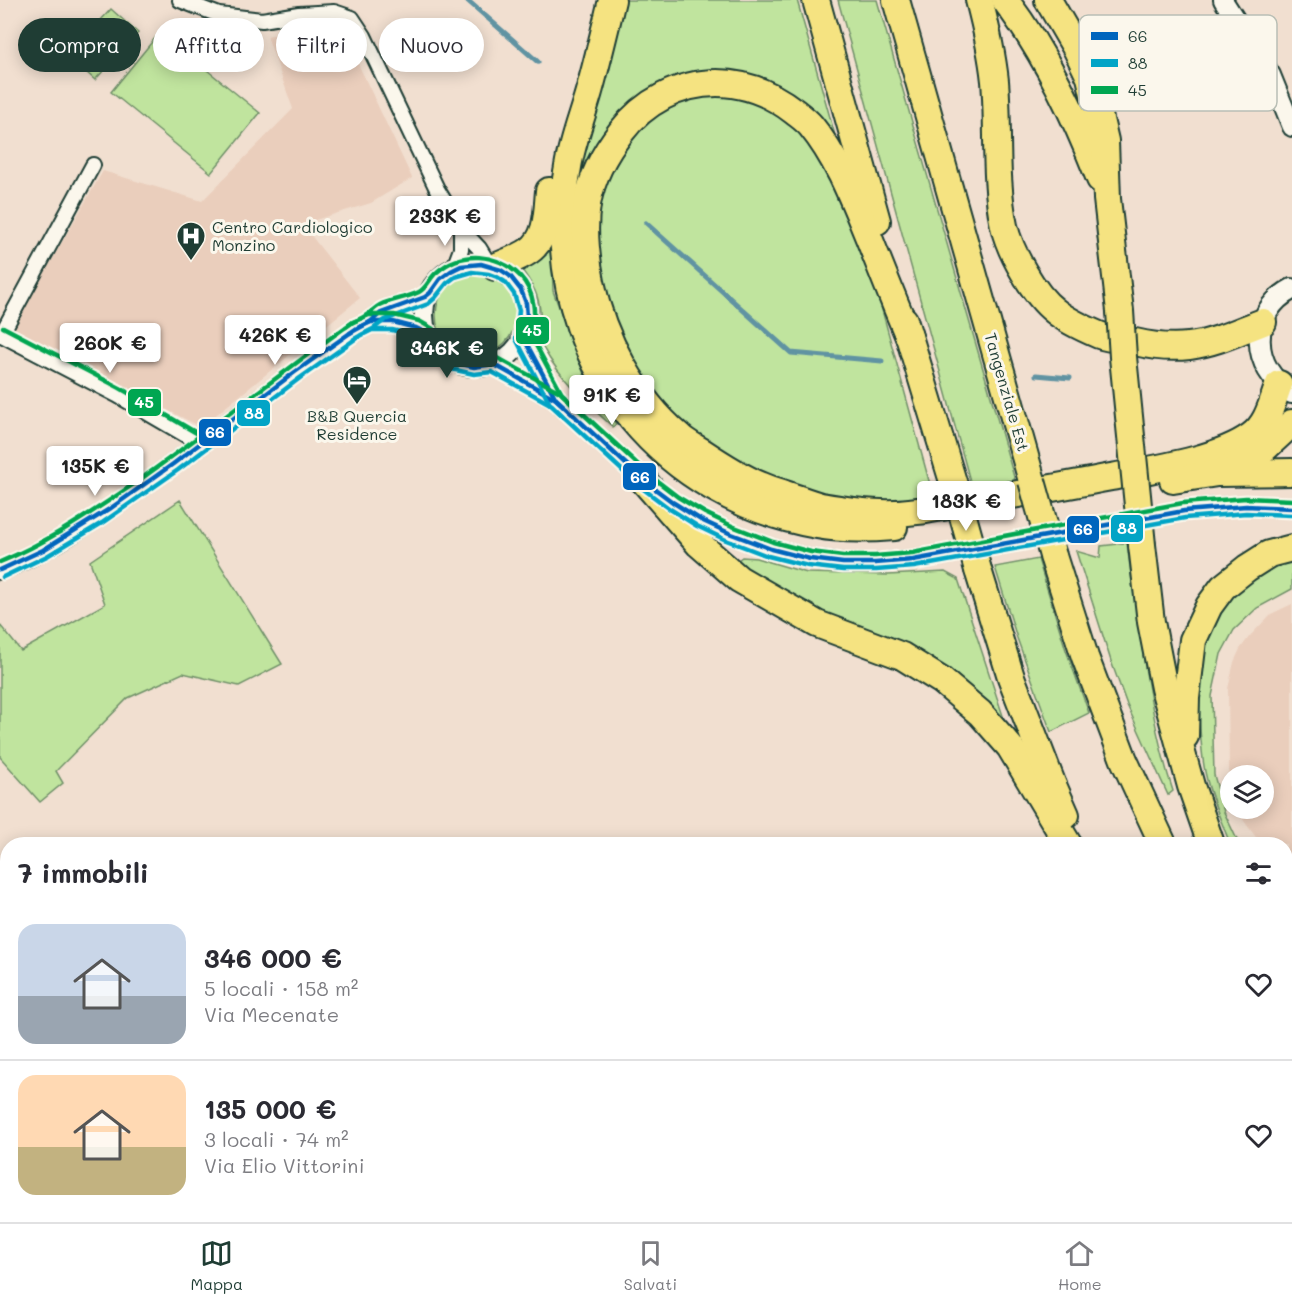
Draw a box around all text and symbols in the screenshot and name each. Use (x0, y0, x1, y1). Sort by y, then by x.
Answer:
legend (1079, 15, 1277, 111)
chip: Compra (18, 18, 141, 72)
chip: Affitta (153, 18, 264, 72)
chip: Filtri (276, 18, 367, 72)
chip: Nuovo (379, 18, 484, 72)
text: 66 (1128, 25, 1147, 46)
text: 88 (1128, 52, 1148, 73)
text: 45 (1128, 79, 1147, 100)
pin: 233K € (396, 196, 494, 247)
text: 233K € (409, 202, 481, 228)
place label: Centro Cardiologico Monzino (212, 216, 372, 255)
hospital icon: Centro Cardiologico Monzino (175, 220, 207, 262)
pin: 426K € (226, 315, 324, 366)
line badge: 45 (515, 316, 550, 345)
text: 45 (522, 319, 542, 340)
text: 426K € (239, 321, 311, 347)
pin: 260K € (61, 323, 159, 374)
pin: 346K € (398, 328, 496, 379)
text: 260K € (74, 329, 146, 355)
street label: Tangenziale Est (980, 330, 1034, 454)
text: 346K € (410, 334, 484, 360)
hotel icon: B&B Quercia Residence (341, 364, 373, 406)
pin: 91K € (570, 375, 654, 426)
text: 91K € (583, 381, 641, 407)
line badge: 45 (127, 388, 162, 417)
text: 45 (134, 391, 154, 412)
line badge: 88 (236, 399, 271, 427)
text: 88 (244, 402, 264, 423)
place label: B&B Quercia Residence (307, 405, 407, 444)
line badge: 66 (198, 418, 232, 447)
text: 66 (205, 421, 225, 442)
pin: 135K € (46, 446, 144, 497)
text: 135K € (60, 452, 130, 478)
line badge: 66 (622, 462, 657, 491)
text: 66 (630, 466, 650, 487)
pin: 183K € (917, 481, 1015, 532)
text: 183K € (931, 487, 1001, 513)
line badge: 88 (1110, 514, 1144, 543)
line badge: 66 (1066, 515, 1100, 544)
text: 88 (1117, 517, 1137, 538)
text: 66 (1073, 518, 1093, 539)
map controls (1220, 765, 1274, 819)
button: layers (1220, 765, 1274, 819)
text: 7 immobili (18, 856, 149, 890)
icon: filters (1242, 857, 1275, 890)
text: 346 000 € (204, 941, 342, 975)
icon: home (66, 948, 138, 1020)
icon: heart (1242, 968, 1275, 1001)
text: 5 locali · 158 m² (204, 975, 358, 1001)
text: Via Mecenate (204, 1001, 339, 1027)
text: 135 000 € (204, 1092, 336, 1126)
icon: home (66, 1099, 138, 1171)
icon: heart (1242, 1119, 1275, 1152)
text: 3 locali · 74 m² (204, 1126, 349, 1152)
text: Via Elio Vittorini (204, 1152, 365, 1178)
tab: Mappa (190, 1237, 243, 1294)
tab: Salvati (624, 1237, 677, 1294)
tab: Home (1058, 1237, 1102, 1294)

